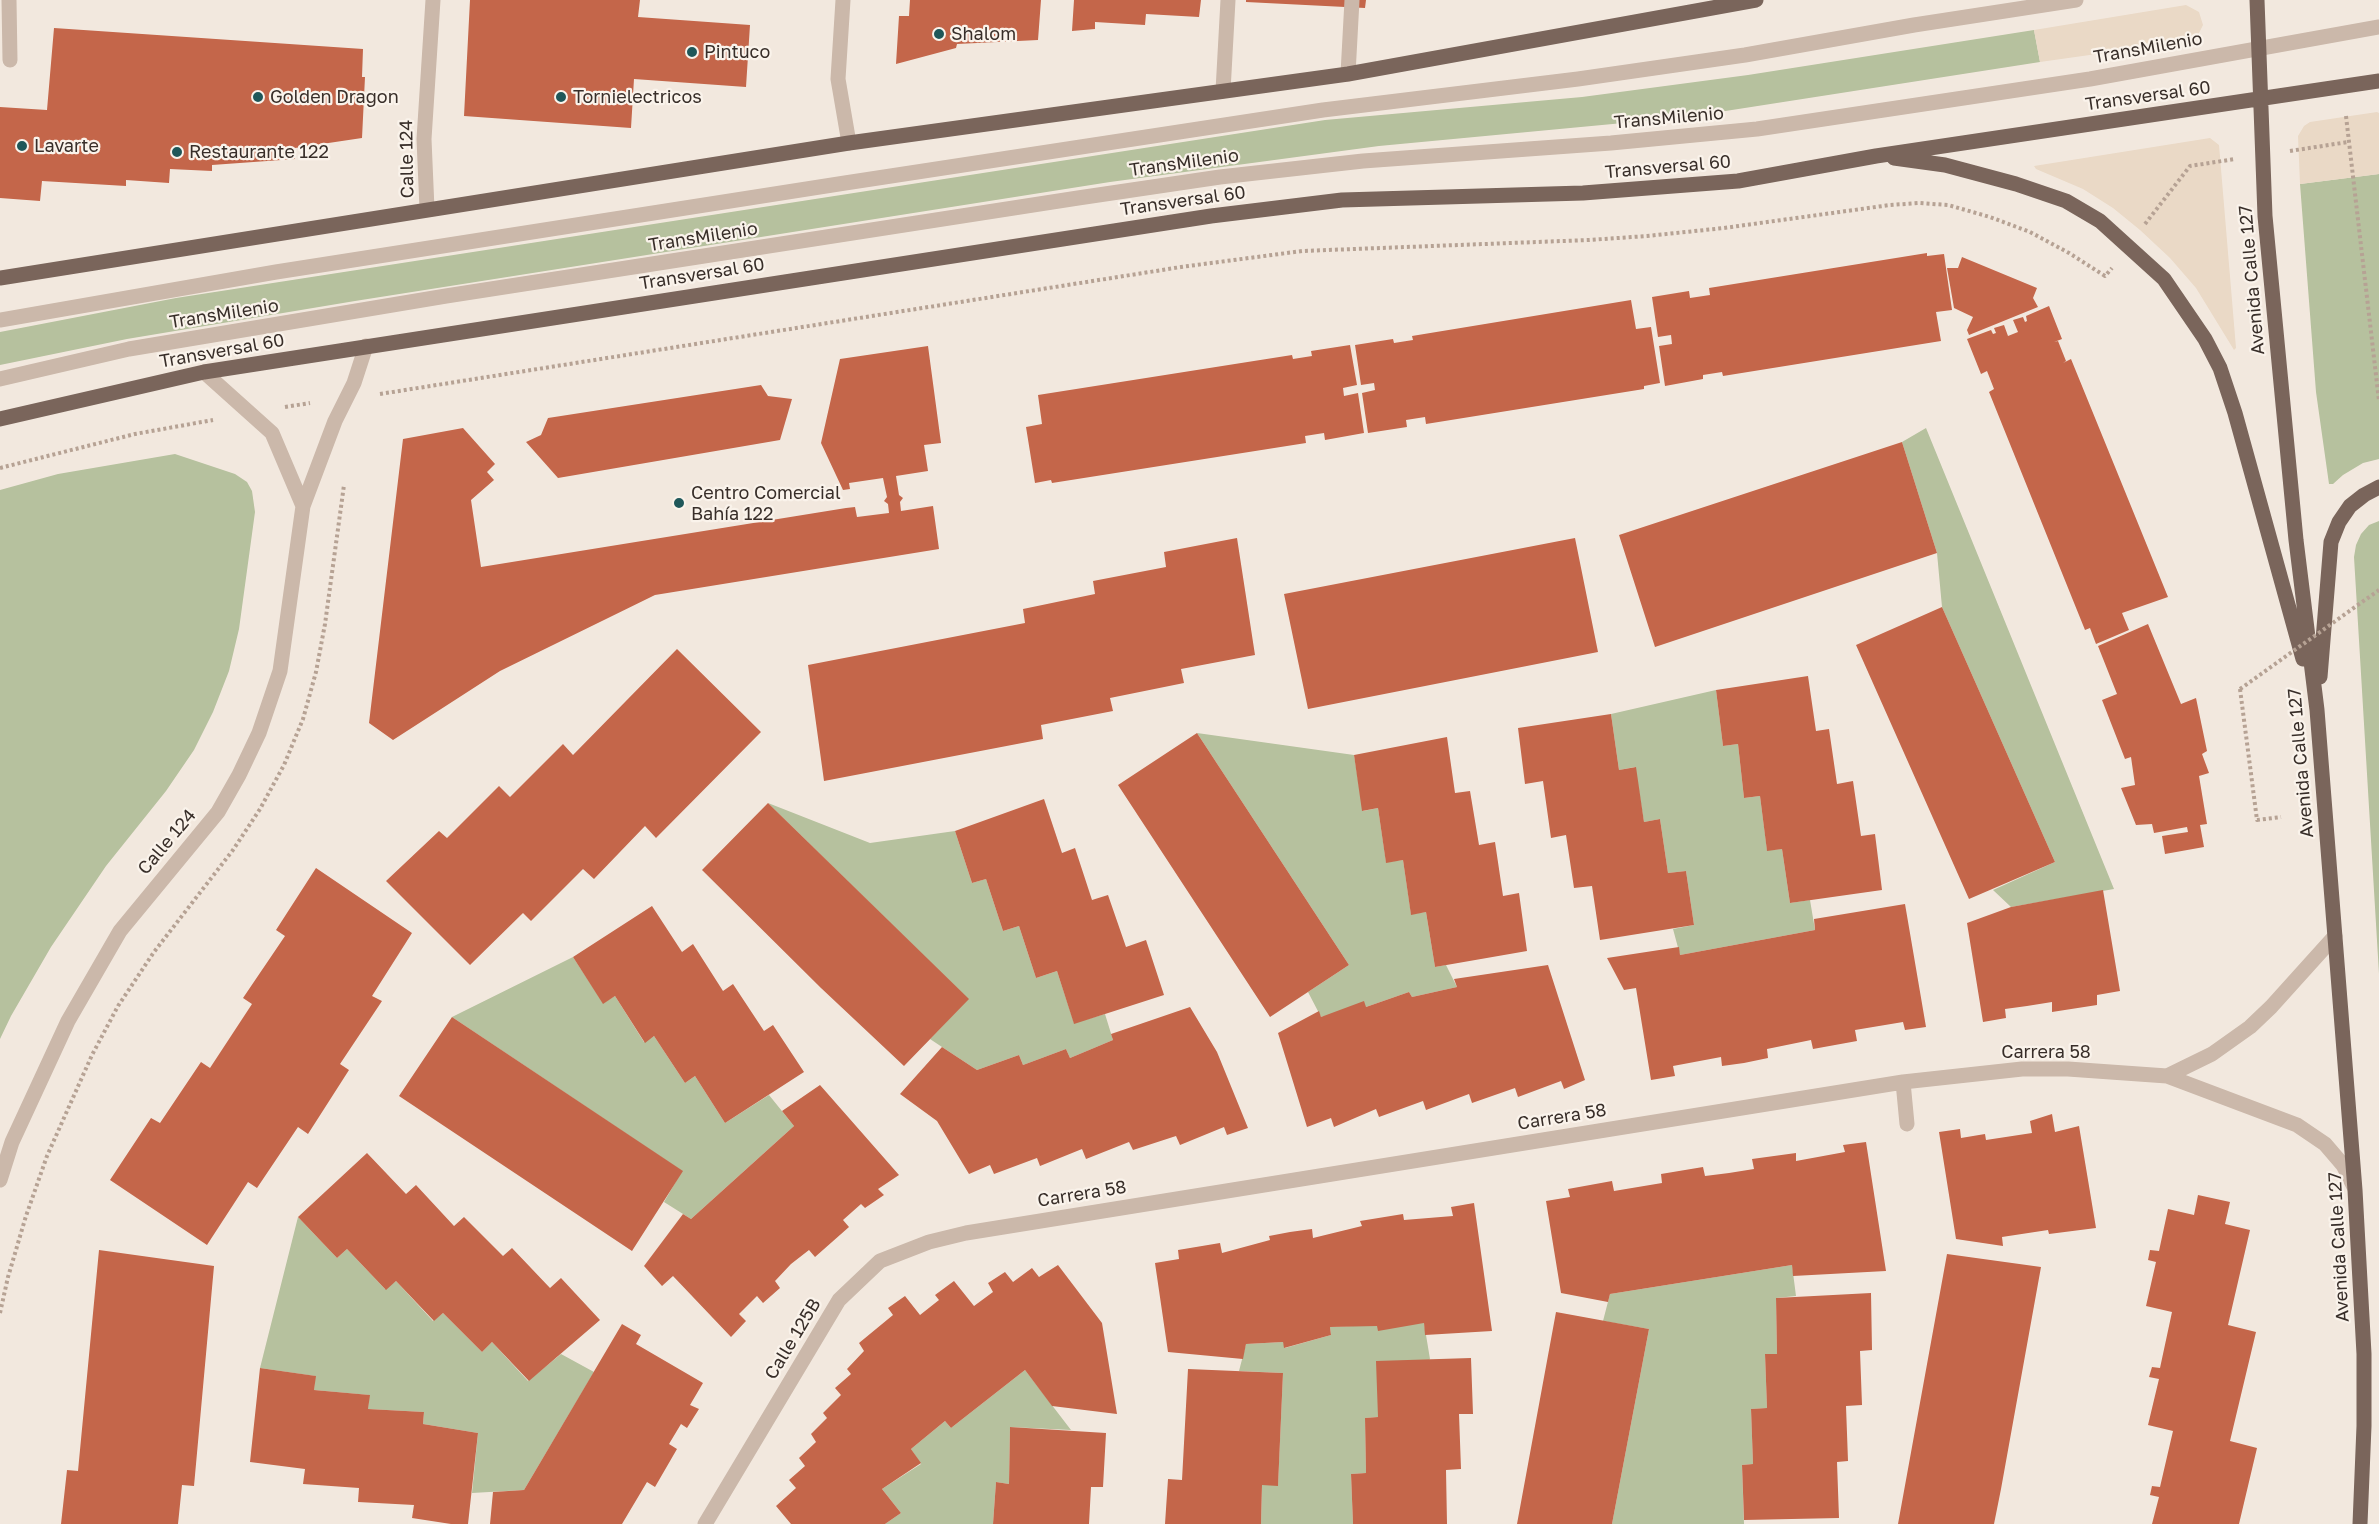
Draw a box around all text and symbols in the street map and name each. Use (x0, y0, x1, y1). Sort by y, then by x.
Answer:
place label: Shalom (951, 23, 1016, 45)
marker: Shalom (932, 27, 946, 41)
street label: TransMilenio (2092, 28, 2204, 68)
place label: Pintuco (704, 41, 770, 63)
marker: Pintuco (685, 45, 699, 59)
street label: Transversal 60 (2084, 77, 2212, 115)
place label: Golden Dragon (270, 86, 399, 108)
place label: Tornielectricos (573, 86, 702, 108)
marker: Golden Dragon (251, 90, 265, 104)
marker: Tornielectricos (554, 90, 568, 104)
street label: TransMilenio (1613, 102, 1725, 134)
street label: Calle 124 (396, 119, 418, 199)
place label: Lavarte (34, 135, 99, 157)
marker: Lavarte (15, 139, 29, 153)
place label: Restaurante 122 (189, 141, 329, 163)
marker: Restaurante 122 (170, 145, 184, 159)
street label: TransMilenio (1128, 145, 1240, 181)
street label: Transversal 60 (1604, 151, 1732, 183)
street label: Transversal 60 (1119, 182, 1247, 220)
street label: Avenida Calle 127 (2235, 204, 2269, 356)
street label: TransMilenio (647, 218, 759, 256)
street label: Transversal 60 (638, 253, 766, 295)
street label: TransMilenio (168, 295, 280, 333)
street label: Transversal 60 (158, 329, 286, 373)
place label: Centro Comercial Bahía 122 (691, 482, 841, 524)
marker: Centro Comercial Bahía 122 (672, 496, 686, 510)
street label: Avenida Calle 127 (2284, 687, 2318, 839)
street label: Calle 124 (133, 805, 201, 879)
street label: Carrera 58 (2001, 1041, 2091, 1063)
street label: Carrera 58 (1516, 1099, 1608, 1135)
street label: Avenida Calle 127 (2324, 1171, 2354, 1323)
street label: Carrera 58 (1036, 1176, 1128, 1212)
street label: Calle 125B (760, 1295, 826, 1383)

